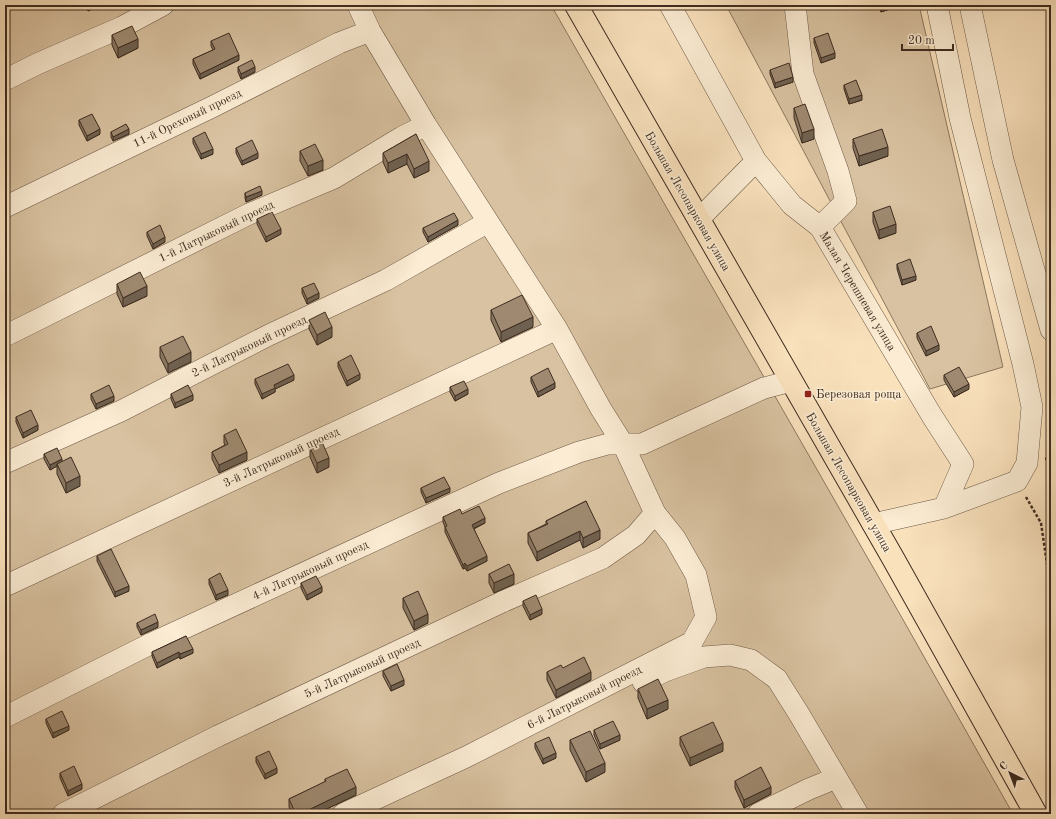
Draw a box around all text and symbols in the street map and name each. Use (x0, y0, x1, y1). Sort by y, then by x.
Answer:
scale bar (902, 26, 953, 52)
text: 20 m (908, 35, 935, 47)
street label: 11-й Ореховый проезд (131, 87, 244, 150)
street label: Большая Лесопарковая улица (642, 130, 732, 273)
street label: 1-й Латрыковый проезд (157, 199, 276, 265)
street label: Малая Черешневая улица (817, 230, 898, 353)
street label: 2-й Латрыковый проезд (190, 314, 309, 380)
marker: Березовая роща (803, 389, 813, 399)
place label: Березовая роща (816, 389, 901, 401)
street label: Большая Лесопарковая улица (803, 411, 893, 554)
street label: 3-й Латрыковый проезд (222, 426, 341, 490)
street label: 4-й Латрыковый проезд (251, 539, 370, 603)
street label: 5-й Латрыковый проезд (302, 636, 422, 701)
street label: 6-й Латрыковый проезд (525, 664, 644, 732)
north arrow (990, 753, 1030, 793)
text: С (998, 760, 1011, 773)

